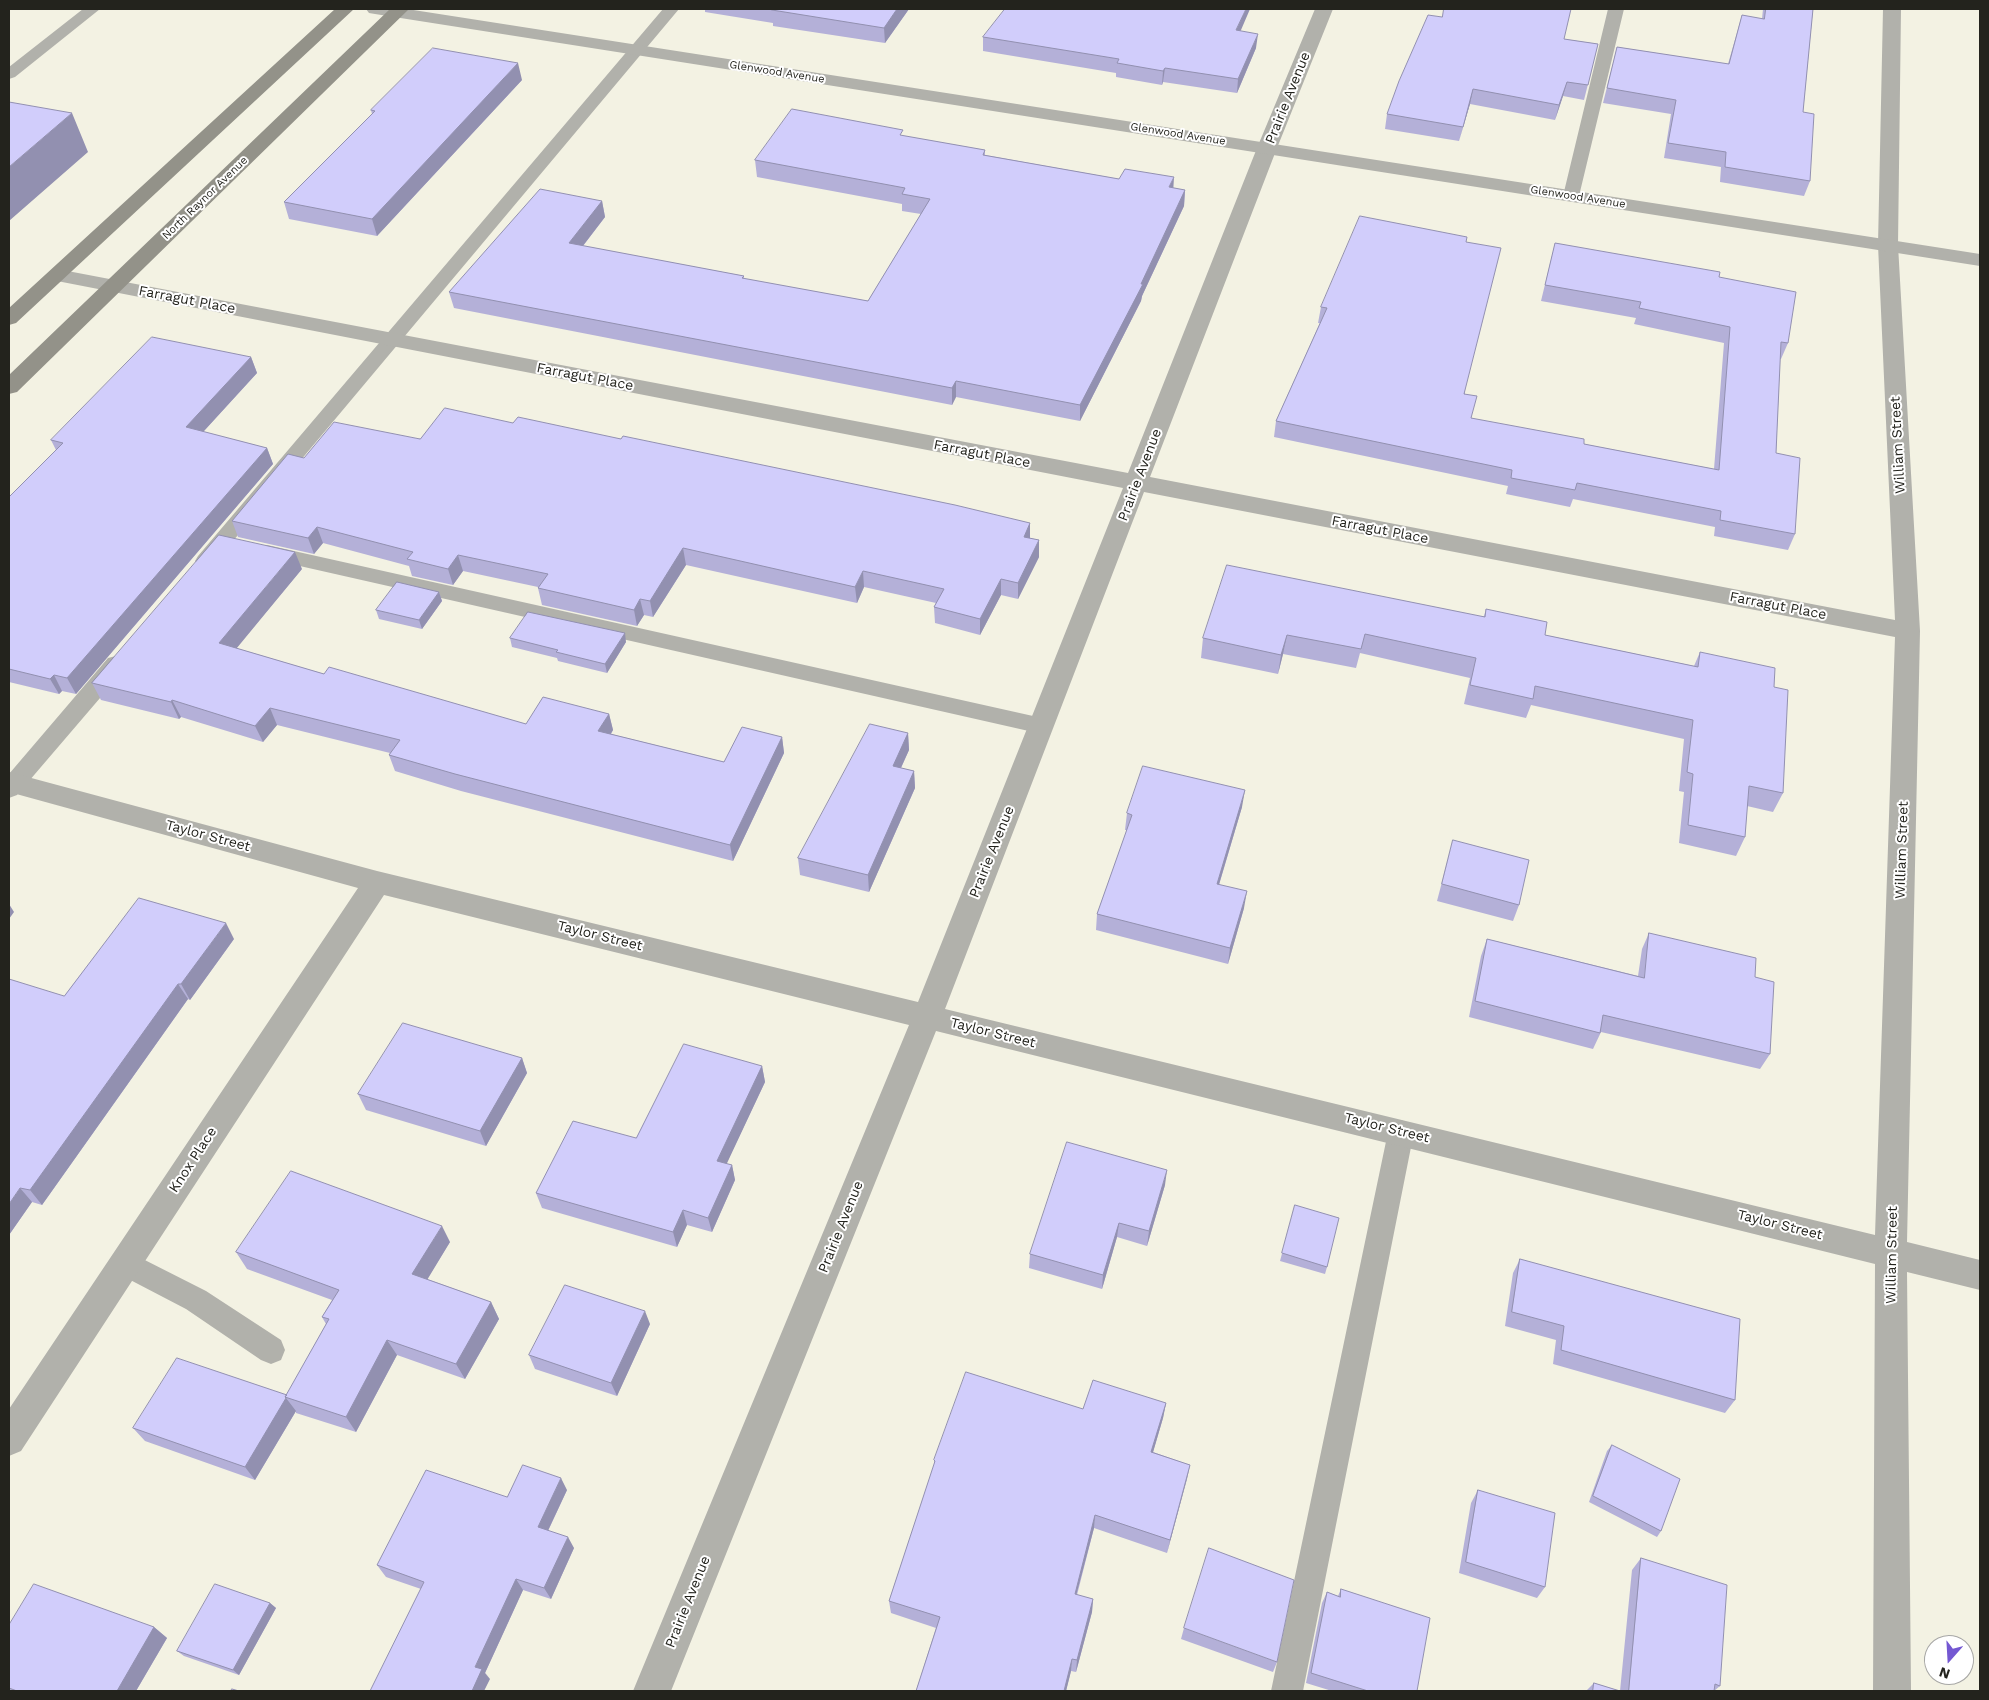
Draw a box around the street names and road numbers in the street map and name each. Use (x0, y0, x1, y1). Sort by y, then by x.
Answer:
street label: Prairie Avenue (1262, 50, 1314, 146)
street label: Glenwood Avenue (728, 58, 826, 86)
street label: Glenwood Avenue (1129, 120, 1227, 148)
street label: North Raynor Avenue (160, 154, 250, 242)
street label: Glenwood Avenue (1529, 183, 1627, 211)
street label: Farragut Place (137, 282, 237, 318)
street label: Farragut Place (535, 359, 635, 395)
street label: William Street (1887, 396, 1909, 494)
street label: Prairie Avenue (1115, 426, 1165, 524)
street label: Farragut Place (932, 436, 1032, 472)
street label: Farragut Place (1330, 512, 1430, 548)
street label: Farragut Place (1728, 588, 1828, 624)
street label: William Street (1892, 801, 1912, 899)
street label: Prairie Avenue (966, 804, 1018, 900)
street label: Taylor Street (164, 817, 252, 855)
street label: Taylor Street (556, 917, 644, 955)
street label: Taylor Street (949, 1014, 1037, 1052)
street label: Taylor Street (1343, 1109, 1431, 1147)
street label: Knox Place (166, 1124, 220, 1196)
street label: Prairie Avenue (815, 1179, 867, 1275)
street label: Taylor Street (1736, 1206, 1824, 1244)
street label: William Street (1883, 1206, 1901, 1304)
street label: Prairie Avenue (662, 1554, 714, 1650)

